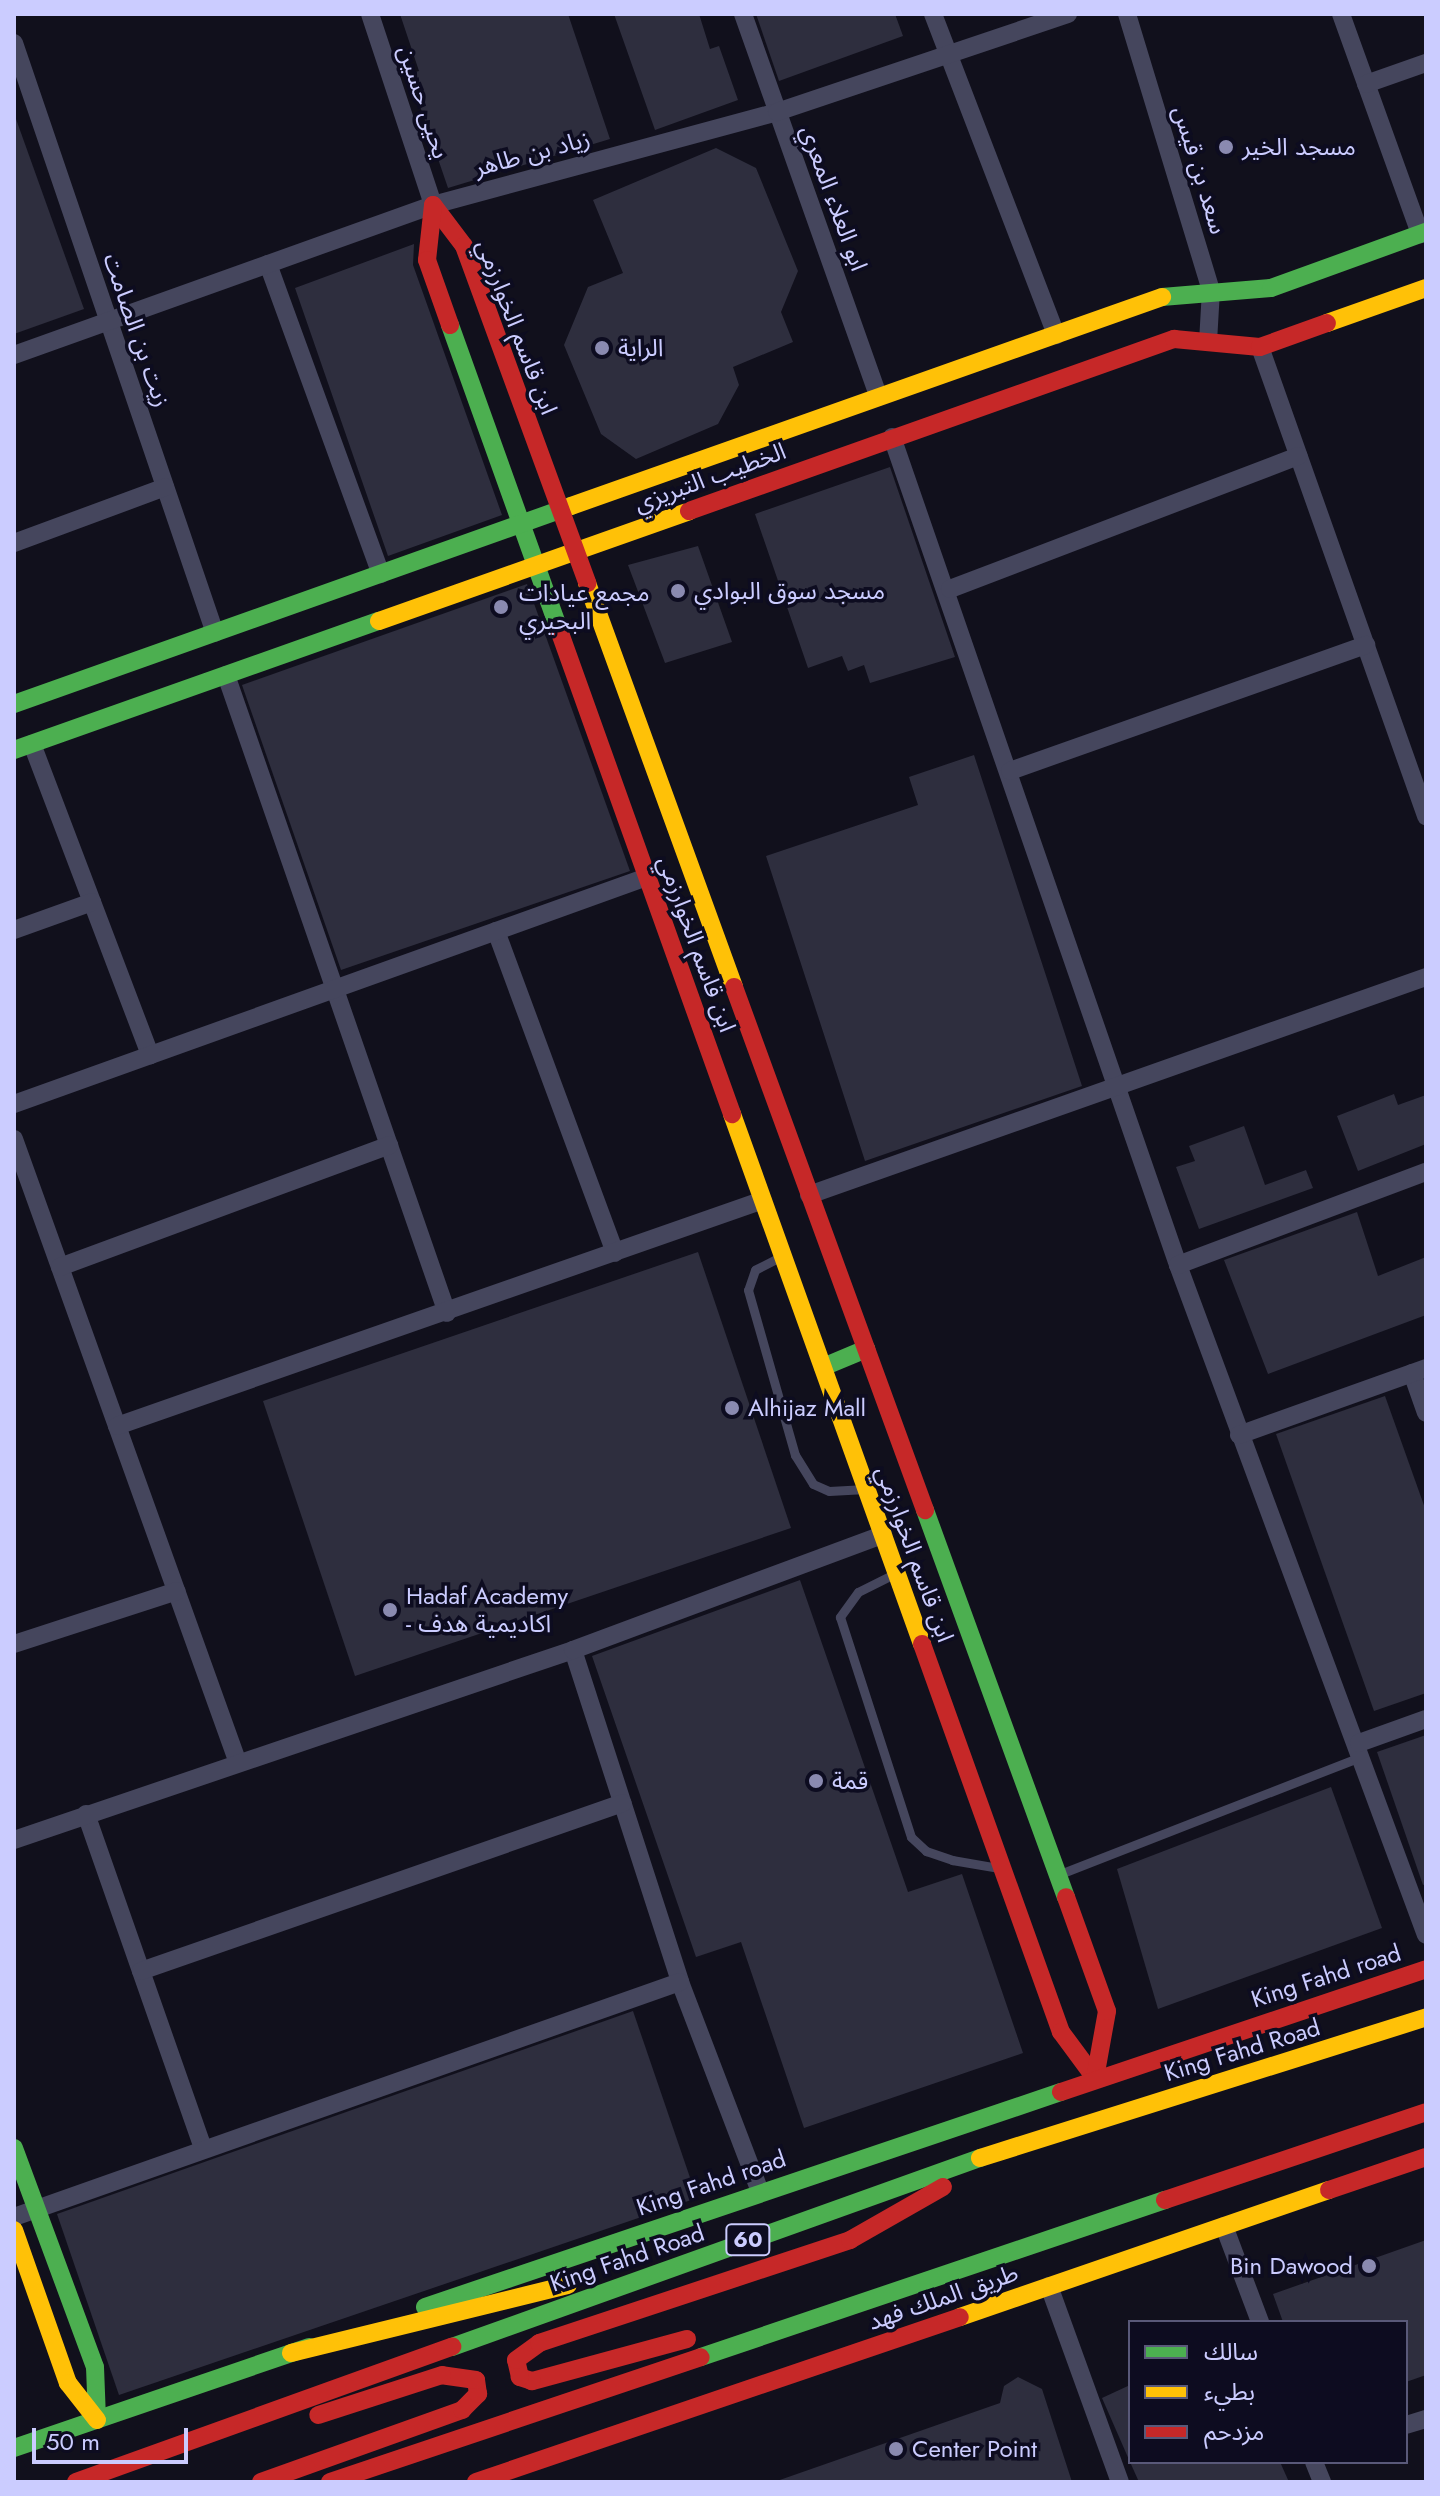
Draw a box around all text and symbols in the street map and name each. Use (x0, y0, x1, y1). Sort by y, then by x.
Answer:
street label: يحيى حسين (392, 42, 456, 162)
street label: سعد بن قيس (1167, 102, 1233, 238)
street label: ابو العلاء المعري (794, 121, 874, 275)
street label: زياد بن طاهر (471, 124, 593, 182)
place label: مسجد الخير (1242, 133, 1356, 161)
marker: مسجد الخير (1217, 138, 1235, 156)
street label: ابن قاسم الخوارزمي (470, 235, 564, 419)
street label: زيت بن الصامت (97, 249, 177, 411)
place label: الراية (618, 334, 663, 362)
marker: الراية (593, 339, 611, 357)
street label: الخطيب التبريزي (630, 436, 790, 518)
place label: مسجد سوق البوادي (694, 577, 885, 605)
place label: مجمع عيادات البحيري (519, 579, 650, 635)
marker: مسجد سوق البوادي (669, 582, 687, 600)
marker: مجمع عيادات البحيري (490, 596, 512, 618)
street label: ابن قاسم الخوارزمي (652, 852, 742, 1036)
place label: Alhijaz Mall (748, 1394, 866, 1422)
marker: Alhijaz Mall (723, 1399, 741, 1417)
street label: ابن قاسم الخوارزمي (870, 1462, 960, 1646)
place label: Hadaf Academy - اكاديمية هدف (406, 1582, 568, 1638)
marker: Hadaf Academy - اكاديمية هدف (381, 1601, 399, 1619)
place label: قمة (832, 1767, 868, 1795)
marker: قمة (807, 1772, 825, 1790)
street label: King Fahd road (1247, 1938, 1405, 2014)
street label: King Fahd Road (1161, 2013, 1323, 2087)
street label: King Fahd road (633, 2144, 789, 2222)
street label: King Fahd Road (546, 2218, 708, 2298)
road number: 60 (724, 2222, 772, 2258)
place label: Bin Dawood (1230, 2252, 1353, 2280)
marker: Bin Dawood (1360, 2257, 1378, 2275)
street label: طريق الملك فهد (864, 2258, 1022, 2336)
legend (1128, 2320, 1408, 2464)
text: سالك (1204, 2334, 1258, 2369)
text: بطيء (1204, 2374, 1255, 2409)
scale bar (36, 2412, 192, 2462)
text: مزدحم (1204, 2414, 1264, 2449)
text: 50 m (46, 2424, 100, 2459)
place label: Center Point (912, 2435, 1037, 2463)
marker: Center Point (887, 2440, 905, 2458)

